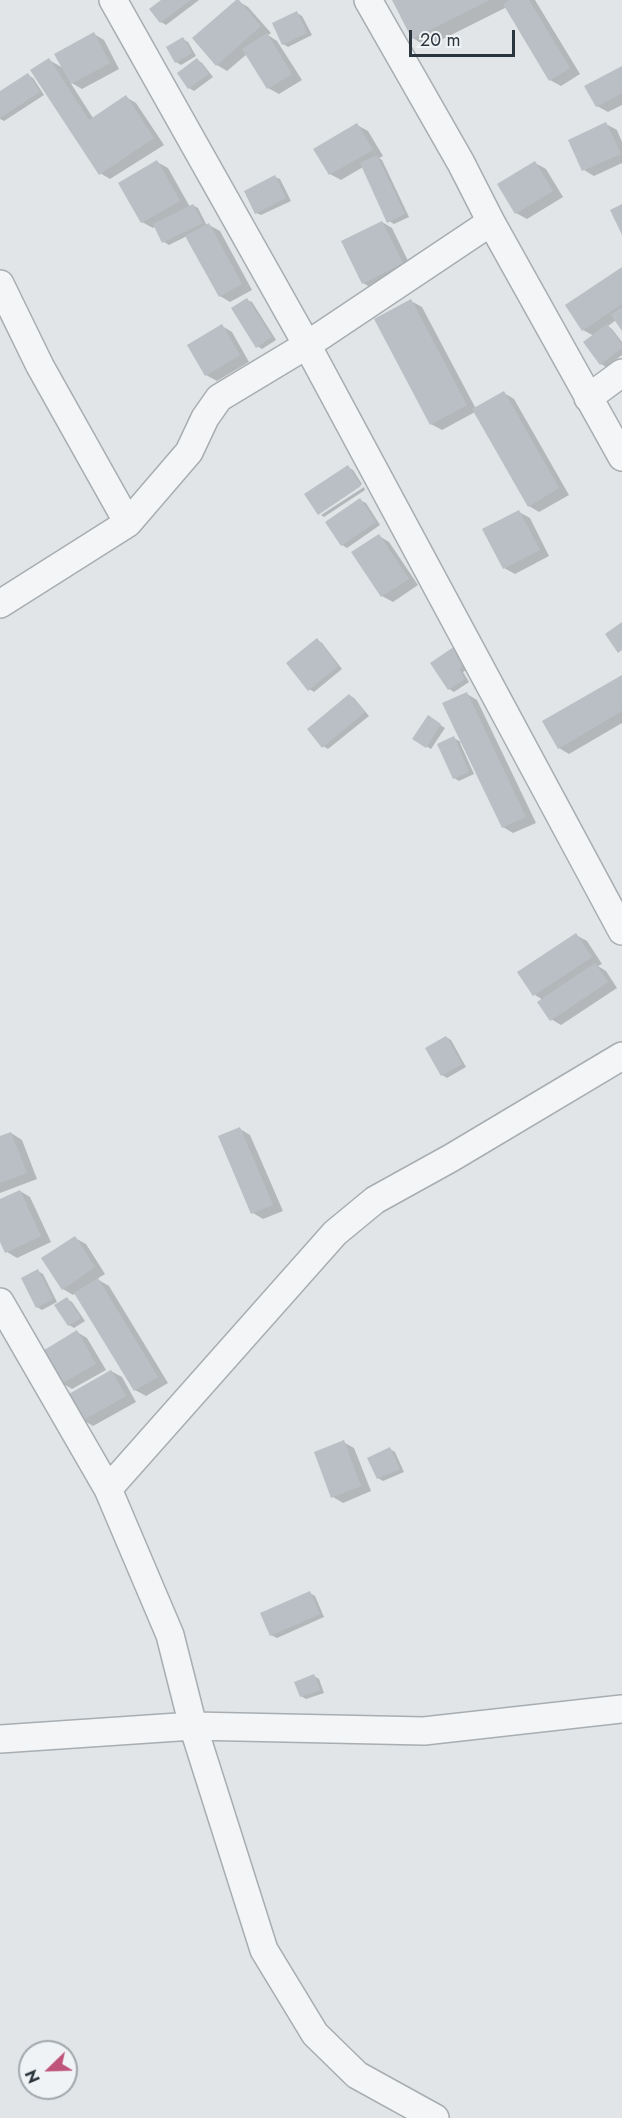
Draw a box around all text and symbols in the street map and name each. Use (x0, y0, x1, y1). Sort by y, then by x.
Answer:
scale bar (412, 18, 518, 56)
text: 20 m (420, 27, 460, 53)
north arrow (18, 2040, 78, 2100)
text: N (20, 2066, 46, 2087)

